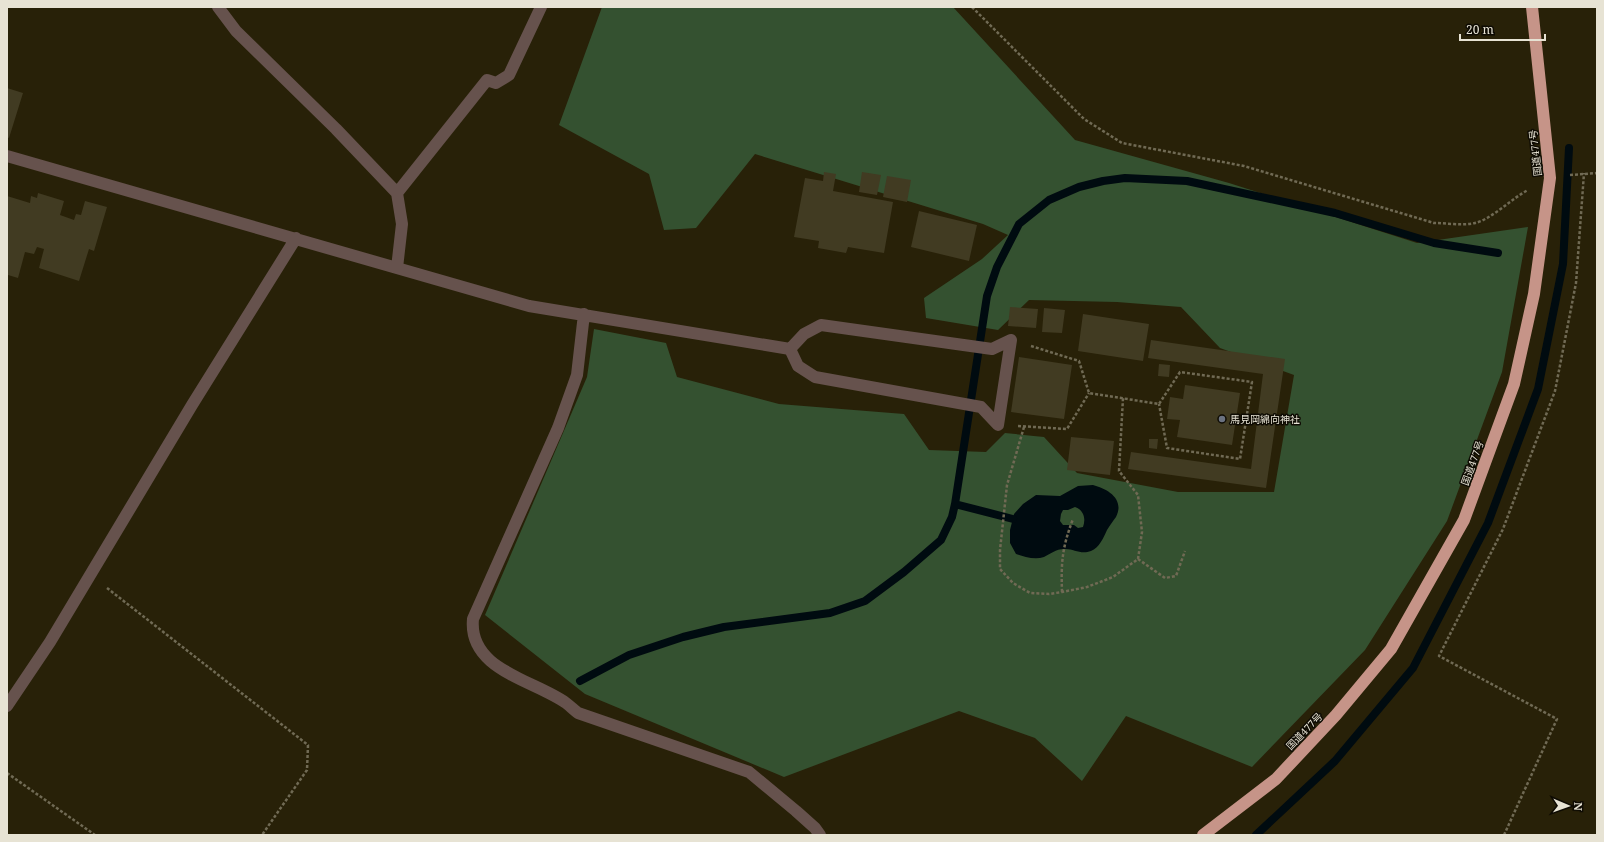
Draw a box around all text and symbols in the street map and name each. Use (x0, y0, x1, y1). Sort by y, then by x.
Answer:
scale bar (1460, 16, 1545, 42)
text: 20 m (1466, 21, 1494, 38)
street label: 国道477号 (1526, 129, 1544, 177)
place label: 馬見岡綿向神社 (1230, 412, 1300, 426)
marker: 馬見岡綿向神社 (1217, 414, 1227, 424)
street label: 国道477号 (1457, 439, 1487, 487)
street label: 国道477号 (1283, 709, 1325, 753)
north arrow (1548, 786, 1588, 826)
text: N (1571, 802, 1586, 811)

